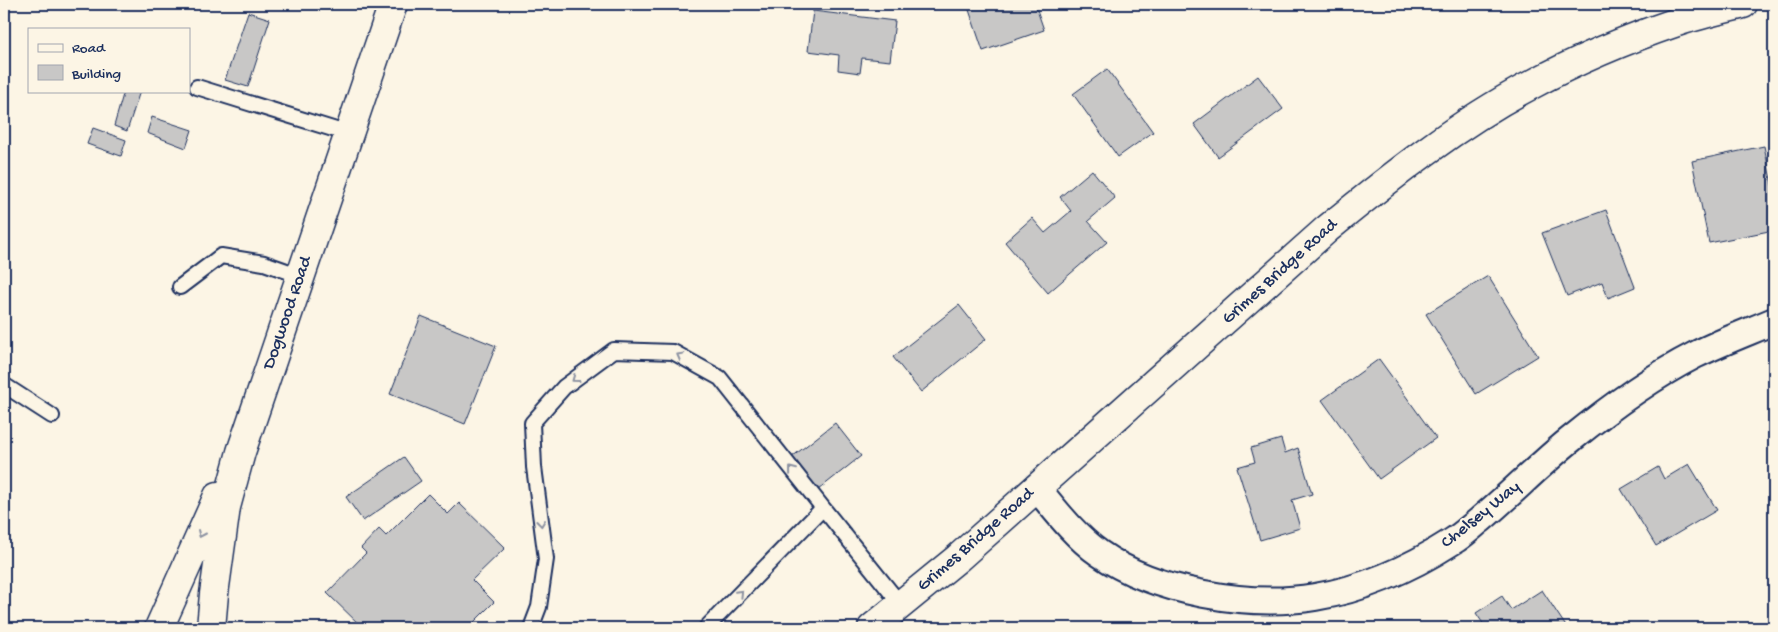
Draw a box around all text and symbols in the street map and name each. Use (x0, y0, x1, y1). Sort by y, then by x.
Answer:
legend (28, 28, 190, 92)
text: Road (72, 40, 106, 58)
text: Building (71, 66, 121, 84)
street label: Grimes Bridge Road (1218, 214, 1343, 329)
street label: Dogwood Road (259, 252, 318, 373)
one-way arrow (677, 352, 686, 362)
one-way arrow (571, 373, 581, 382)
one-way arrow (790, 467, 798, 476)
street label: Chelsey Way (1437, 477, 1525, 553)
street label: Grimes Bridge Road (913, 483, 1040, 596)
one-way arrow (536, 519, 546, 528)
one-way arrow (197, 529, 208, 538)
one-way arrow (734, 590, 743, 599)

